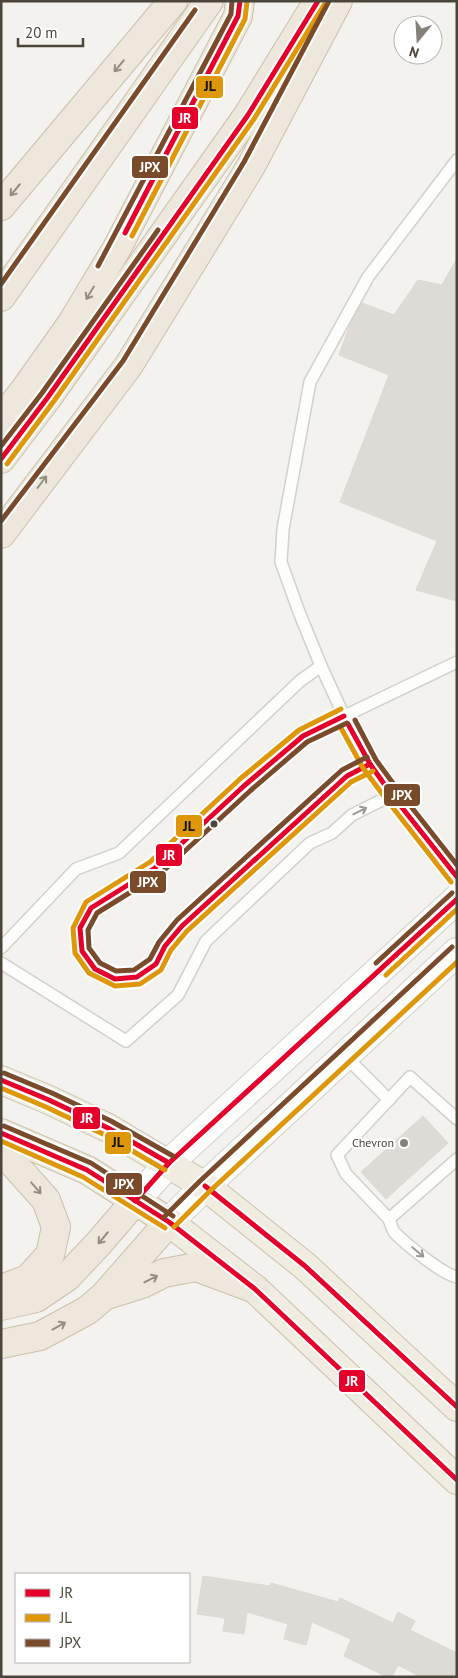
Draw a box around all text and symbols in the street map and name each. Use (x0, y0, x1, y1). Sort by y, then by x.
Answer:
scale bar (18, 15, 82, 47)
north arrow (393, 15, 443, 65)
text: 20 m (25, 23, 58, 42)
text: N (407, 42, 421, 62)
one-way arrow (113, 59, 125, 72)
line badge: JL (195, 75, 224, 99)
text: JL (203, 77, 217, 95)
line badge: JR (171, 106, 199, 130)
text: JR (177, 109, 192, 127)
line badge: JPX (131, 155, 169, 179)
text: JPX (139, 158, 161, 176)
one-way arrow (9, 183, 20, 196)
one-way arrow (85, 285, 95, 299)
one-way arrow (37, 475, 47, 489)
line badge: JPX (383, 783, 421, 807)
text: JPX (391, 786, 413, 804)
one-way arrow (352, 806, 367, 815)
line badge: JL (175, 814, 203, 838)
text: JL (182, 817, 196, 835)
unlabelled marker (209, 819, 219, 829)
line badge: JR (155, 843, 183, 867)
text: JR (161, 846, 176, 864)
line badge: JPX (129, 870, 167, 894)
text: JPX (137, 873, 159, 891)
line badge: JR (72, 1106, 101, 1130)
text: JR (79, 1109, 94, 1127)
line badge: JL (104, 1131, 132, 1155)
text: JL (111, 1133, 125, 1151)
place label: Chevron (352, 1135, 394, 1150)
marker: Chevron (398, 1137, 410, 1149)
line badge: JPX (105, 1172, 143, 1196)
text: JPX (113, 1175, 135, 1193)
one-way arrow (30, 1182, 41, 1195)
one-way arrow (98, 1231, 109, 1244)
one-way arrow (412, 1247, 425, 1258)
one-way arrow (143, 1274, 158, 1283)
one-way arrow (51, 1320, 65, 1330)
line badge: JR (338, 1369, 366, 1393)
text: JR (344, 1372, 359, 1390)
legend (15, 1573, 190, 1663)
text: JR (59, 1583, 73, 1602)
text: JL (59, 1608, 72, 1627)
text: JPX (59, 1633, 81, 1652)

